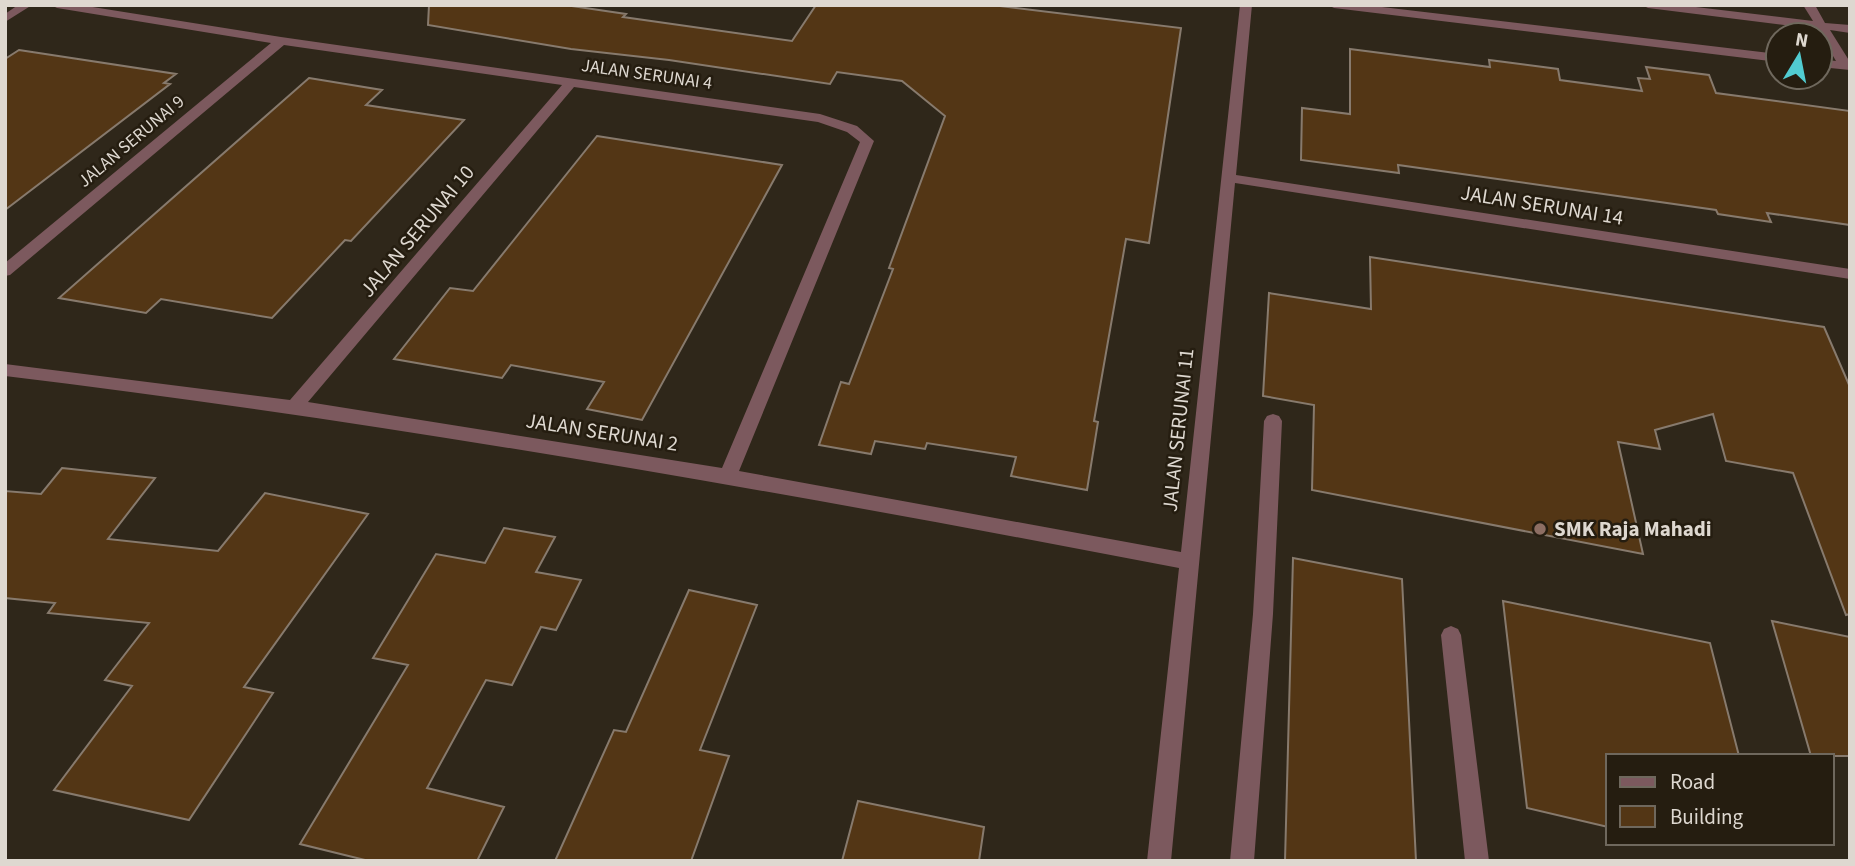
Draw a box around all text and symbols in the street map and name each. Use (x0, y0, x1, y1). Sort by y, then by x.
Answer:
north arrow (1764, 21, 1834, 91)
text: N (1793, 26, 1810, 55)
street label: JALAN SERUNAI 4 (580, 53, 714, 96)
street label: JALAN SERUNAI 9 (73, 89, 190, 193)
street label: JALAN SERUNAI 10 (353, 158, 481, 304)
street label: JALAN SERUNAI 14 (1459, 177, 1625, 233)
street label: JALAN SERUNAI 11 (1154, 347, 1202, 513)
street label: JALAN SERUNAI 2 (524, 405, 680, 459)
place label: SMK Raja Mahadi (1554, 514, 1712, 544)
marker: SMK Raja Mahadi (1532, 521, 1548, 537)
legend (1606, 754, 1834, 845)
text: Road (1670, 767, 1715, 797)
text: Building (1670, 802, 1744, 832)

